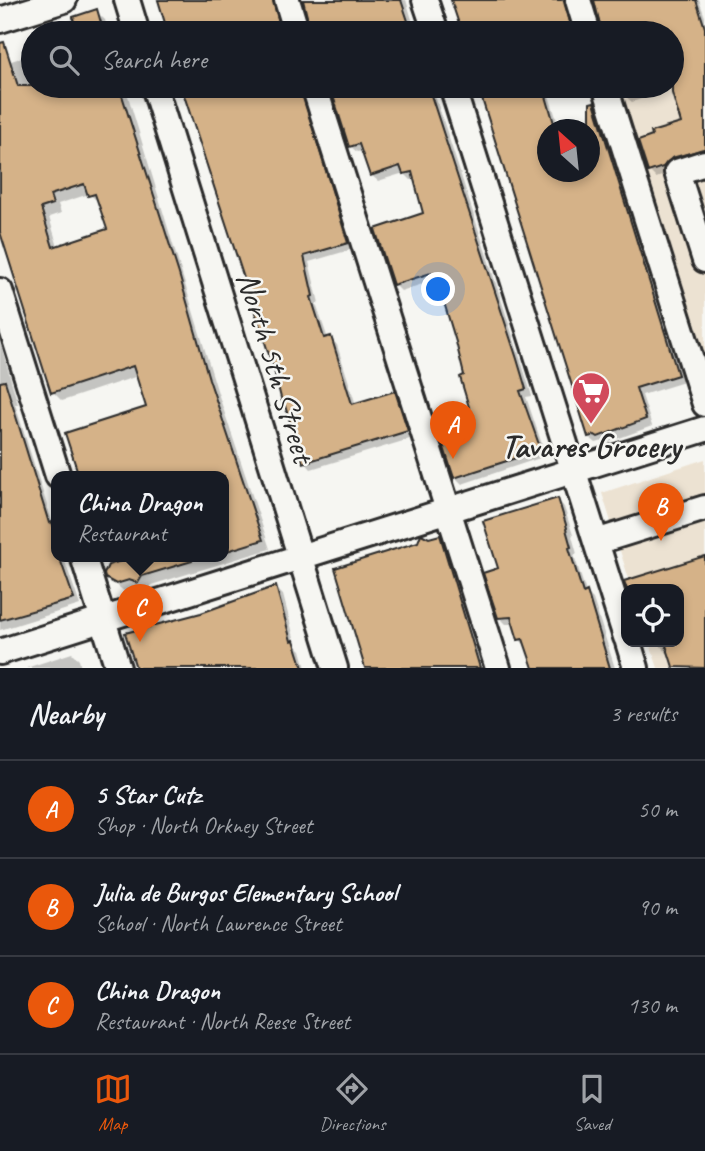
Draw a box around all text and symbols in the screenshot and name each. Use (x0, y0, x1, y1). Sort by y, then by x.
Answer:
search box (21, 21, 684, 98)
icon: search (45, 41, 83, 79)
text: Search here (101, 43, 207, 76)
north arrow (537, 119, 600, 182)
street label: North 5th Street (227, 267, 326, 470)
your location (421, 272, 455, 306)
supermarket icon: Tavares Grocery (570, 370, 612, 425)
pin: A (430, 401, 476, 459)
place label: Tavares Grocery (501, 425, 683, 467)
popup (51, 471, 229, 562)
pin: B (638, 483, 684, 541)
text: China Dragon (77, 486, 203, 519)
text: Restaurant (77, 519, 167, 548)
pin: C (117, 584, 163, 642)
map controls (621, 584, 684, 647)
button: locate (621, 584, 684, 647)
text: Nearby (28, 695, 104, 733)
text: 3 results (610, 699, 677, 728)
text: 5 Star Cutz (95, 778, 201, 811)
text: A (45, 795, 57, 824)
text: 50 m (638, 795, 677, 824)
text: Shop · North Orkney Street (95, 811, 312, 840)
text: Julia de Burgos Elementary School (95, 876, 397, 909)
text: B (45, 893, 57, 922)
text: 90 m (638, 893, 677, 922)
text: School · North Lawrence Street (95, 909, 342, 938)
text: China Dragon (95, 974, 220, 1007)
text: C (46, 991, 56, 1020)
text: 130 m (628, 991, 677, 1020)
text: Restaurant · North Reese Street (95, 1007, 350, 1036)
tab: Map (94, 1070, 132, 1136)
tab: Directions (319, 1070, 386, 1136)
tab: Saved (573, 1070, 611, 1136)

